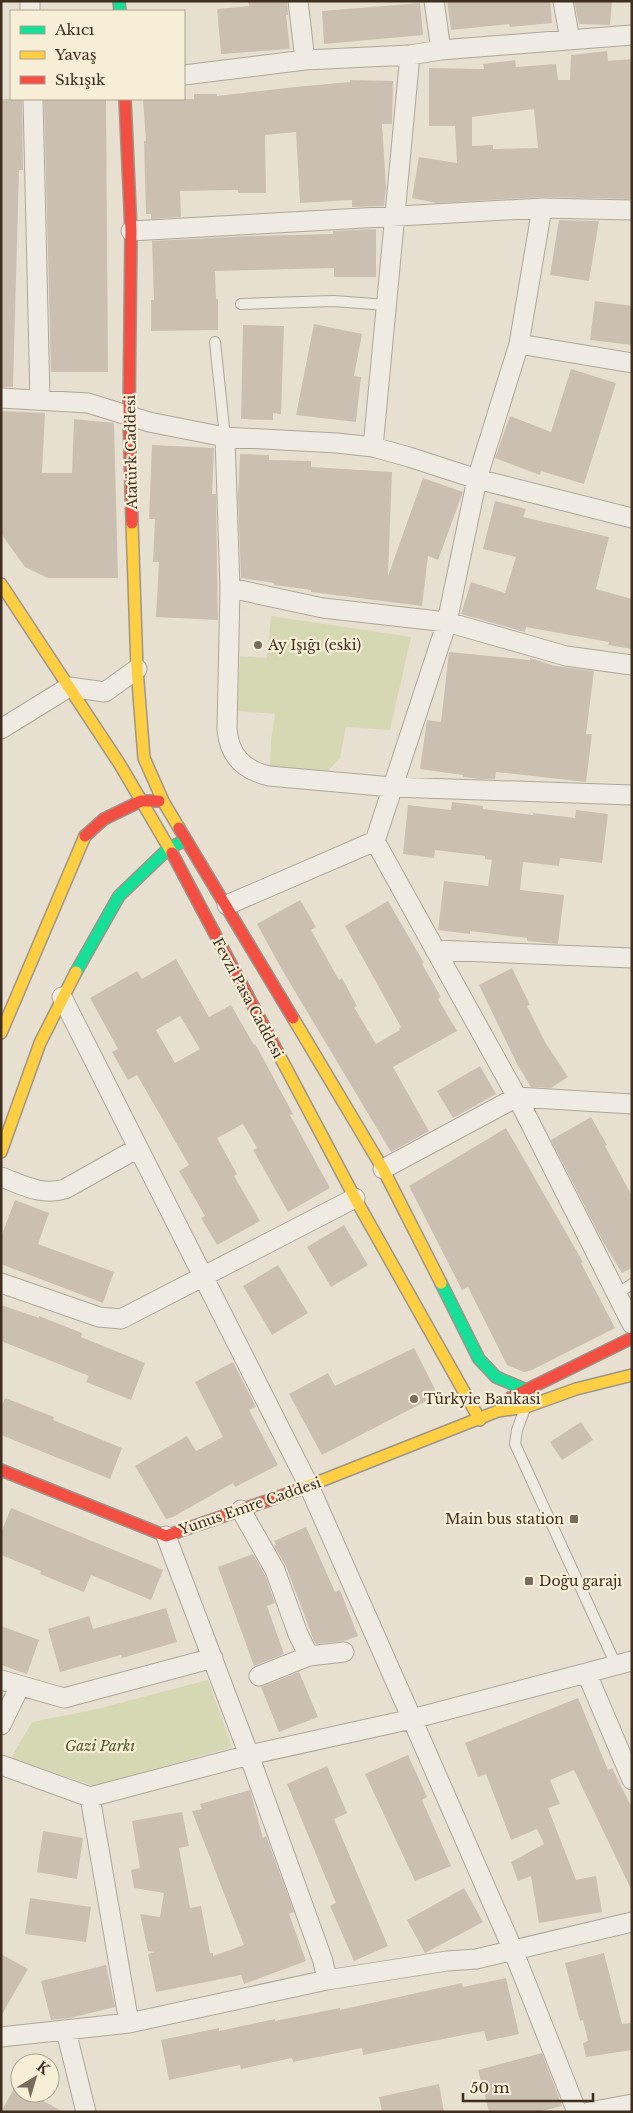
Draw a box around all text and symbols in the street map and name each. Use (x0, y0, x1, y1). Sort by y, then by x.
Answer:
legend (10, 10, 185, 100)
text: Akıcı (54, 20, 94, 39)
text: Yavaş (54, 45, 97, 64)
text: Sıkışık (55, 70, 106, 89)
street label: Atatürk Caddesi (121, 394, 141, 510)
place label: Ay Işığı (eski) (267, 636, 361, 654)
marker: Ay Işığı (eski) (252, 639, 264, 651)
street label: Fevzi Pasa Caddesi (209, 935, 287, 1062)
place label: Türkyie Bankasi (424, 1390, 541, 1408)
marker: Türkyie Bankasi (408, 1393, 420, 1405)
street label: Yunus Emre Caddesi (176, 1473, 324, 1539)
place label: Main bus station (445, 1510, 564, 1528)
marker: Main bus station (568, 1513, 580, 1525)
place label: Doğu garajı (539, 1572, 622, 1590)
marker: Doğu garajı (523, 1575, 535, 1587)
park label: Gazi Parkı (65, 1737, 135, 1755)
north arrow (10, 2053, 60, 2103)
text: K (33, 2057, 53, 2079)
scale bar (463, 2070, 593, 2102)
text: 50 m (470, 2078, 510, 2097)

